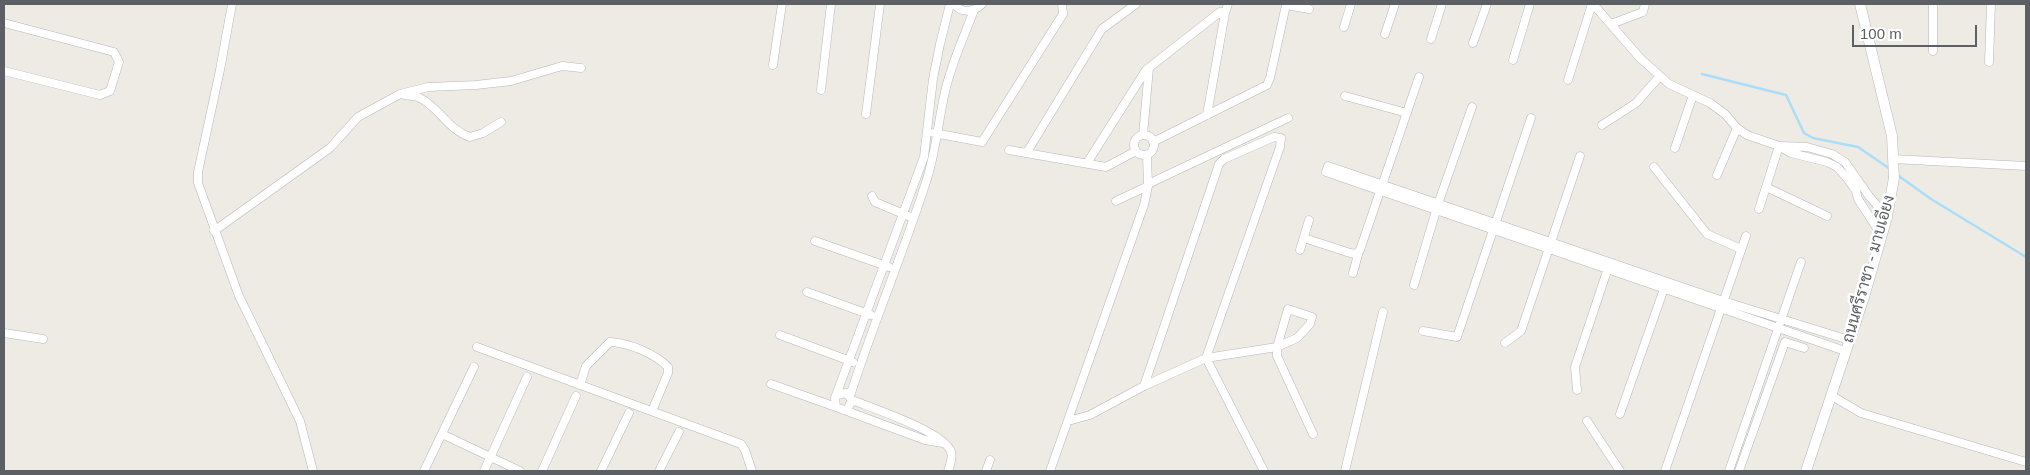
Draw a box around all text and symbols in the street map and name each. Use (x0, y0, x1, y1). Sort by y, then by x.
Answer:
scale bar (1855, 15, 1980, 47)
text: 100 m (1860, 25, 1902, 42)
street label: ถนนศรีราชา - มาบเอียง (1839, 193, 1899, 345)

